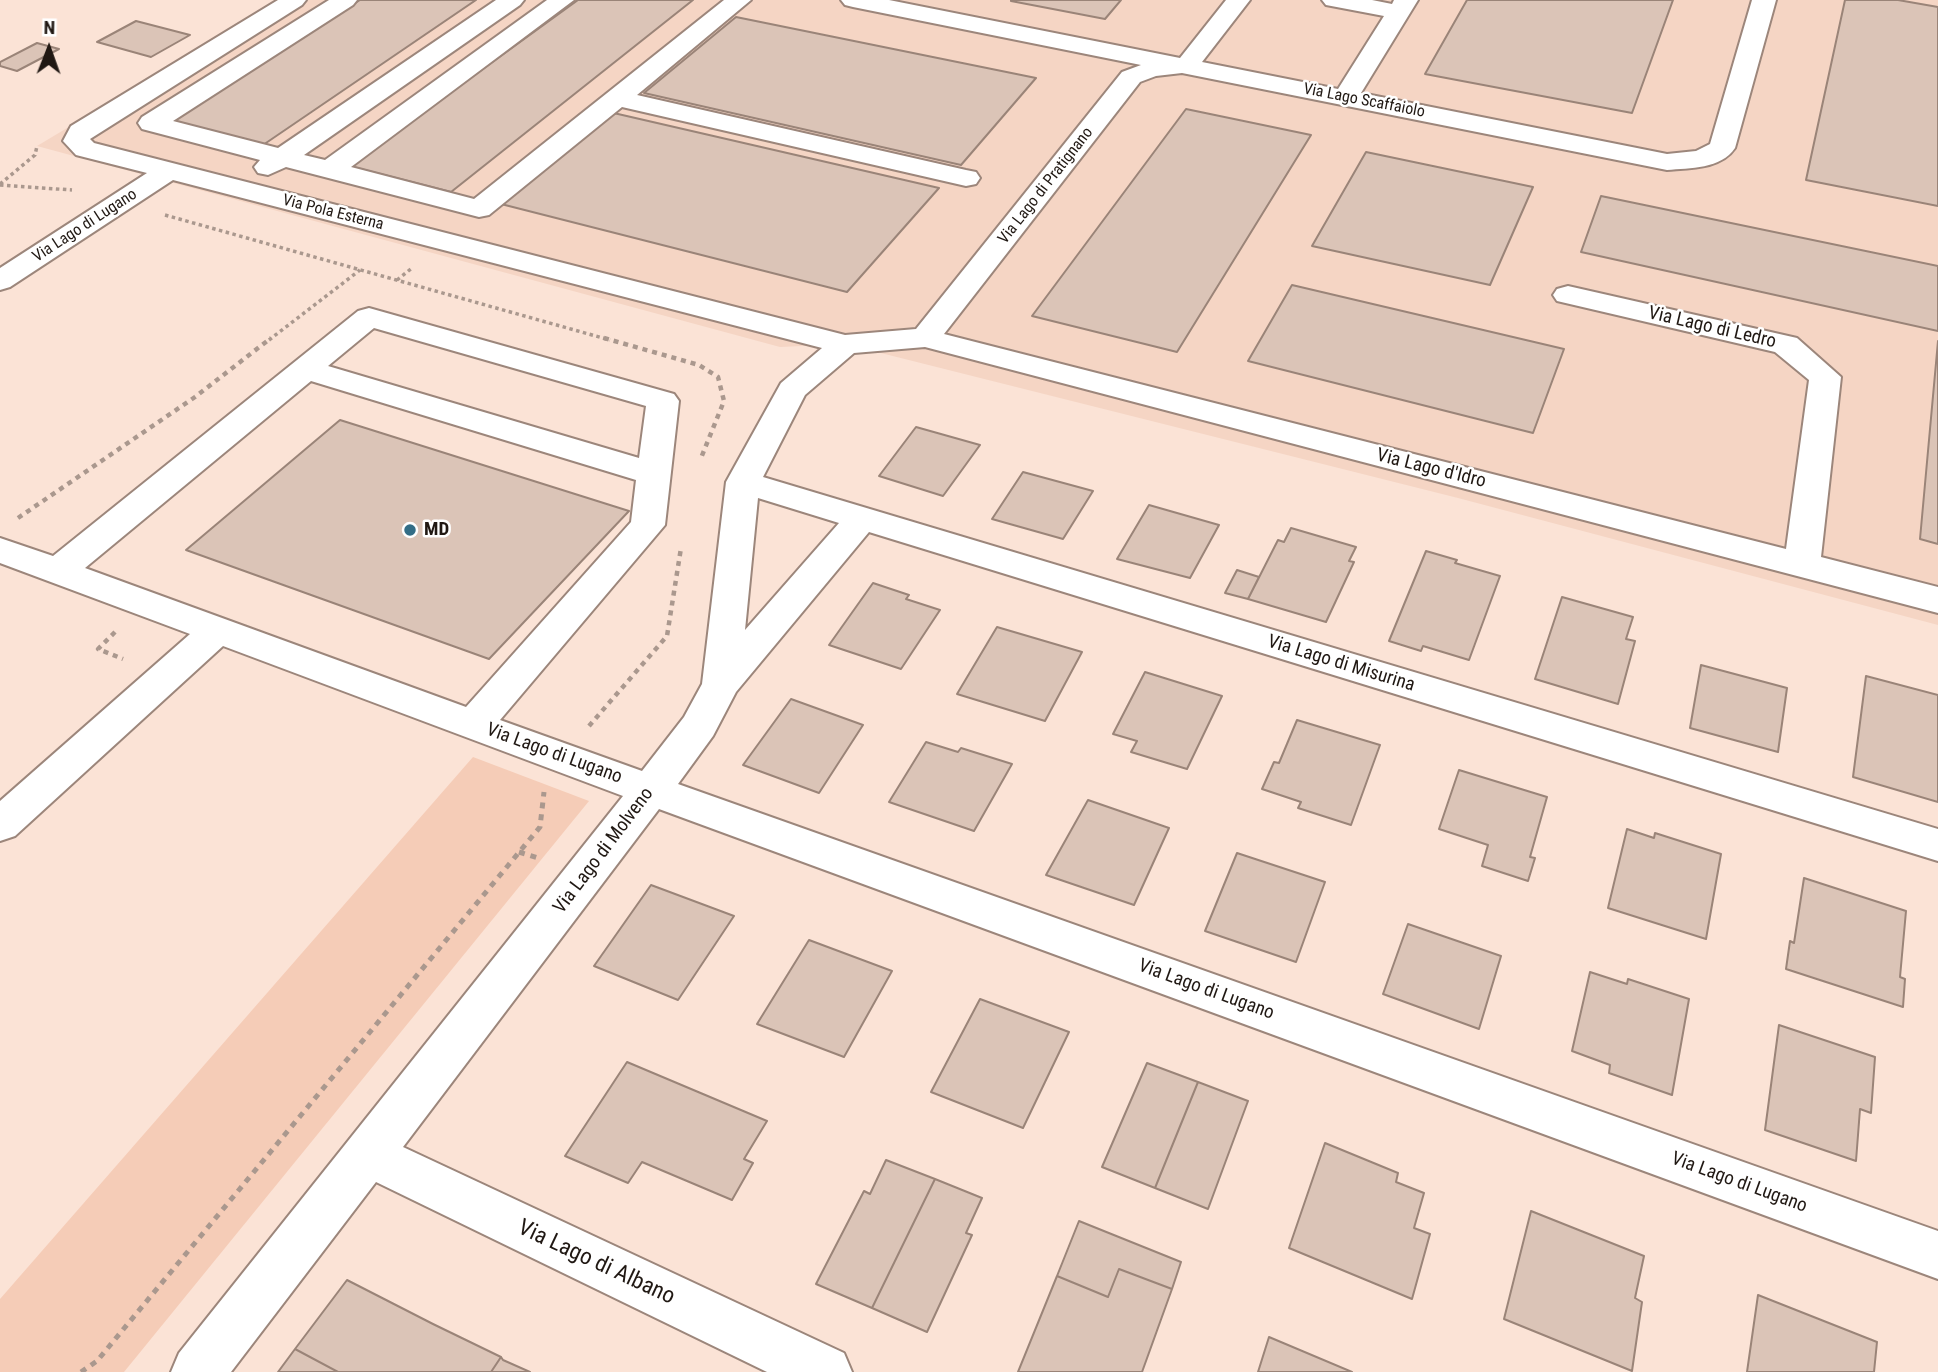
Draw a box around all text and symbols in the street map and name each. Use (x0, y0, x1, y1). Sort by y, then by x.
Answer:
north arrow (14, 14, 84, 84)
text: N (43, 16, 55, 39)
street label: Via Lago Scaffaiolo (1302, 80, 1426, 122)
street label: Via Lago di Pratignano (995, 124, 1097, 248)
street label: Via Lago di Lugano (29, 185, 141, 267)
street label: Via Pola Esterna (280, 191, 386, 235)
street label: Via Lago di Ledro (1646, 302, 1778, 354)
street label: Via Lago d'Idro (1374, 444, 1488, 494)
place label: MD (424, 519, 449, 541)
marker: MD (402, 522, 418, 538)
street label: Via Lago di Misurina (1264, 631, 1418, 697)
street label: Via Lago di Lugano (483, 719, 625, 789)
street label: Via Lago di Molveno (549, 783, 659, 919)
street label: Via Lago di Lugano (1135, 955, 1277, 1025)
street label: Via Lago di Lugano (1668, 1148, 1810, 1218)
street label: Via Lago di Albano (513, 1215, 679, 1311)

